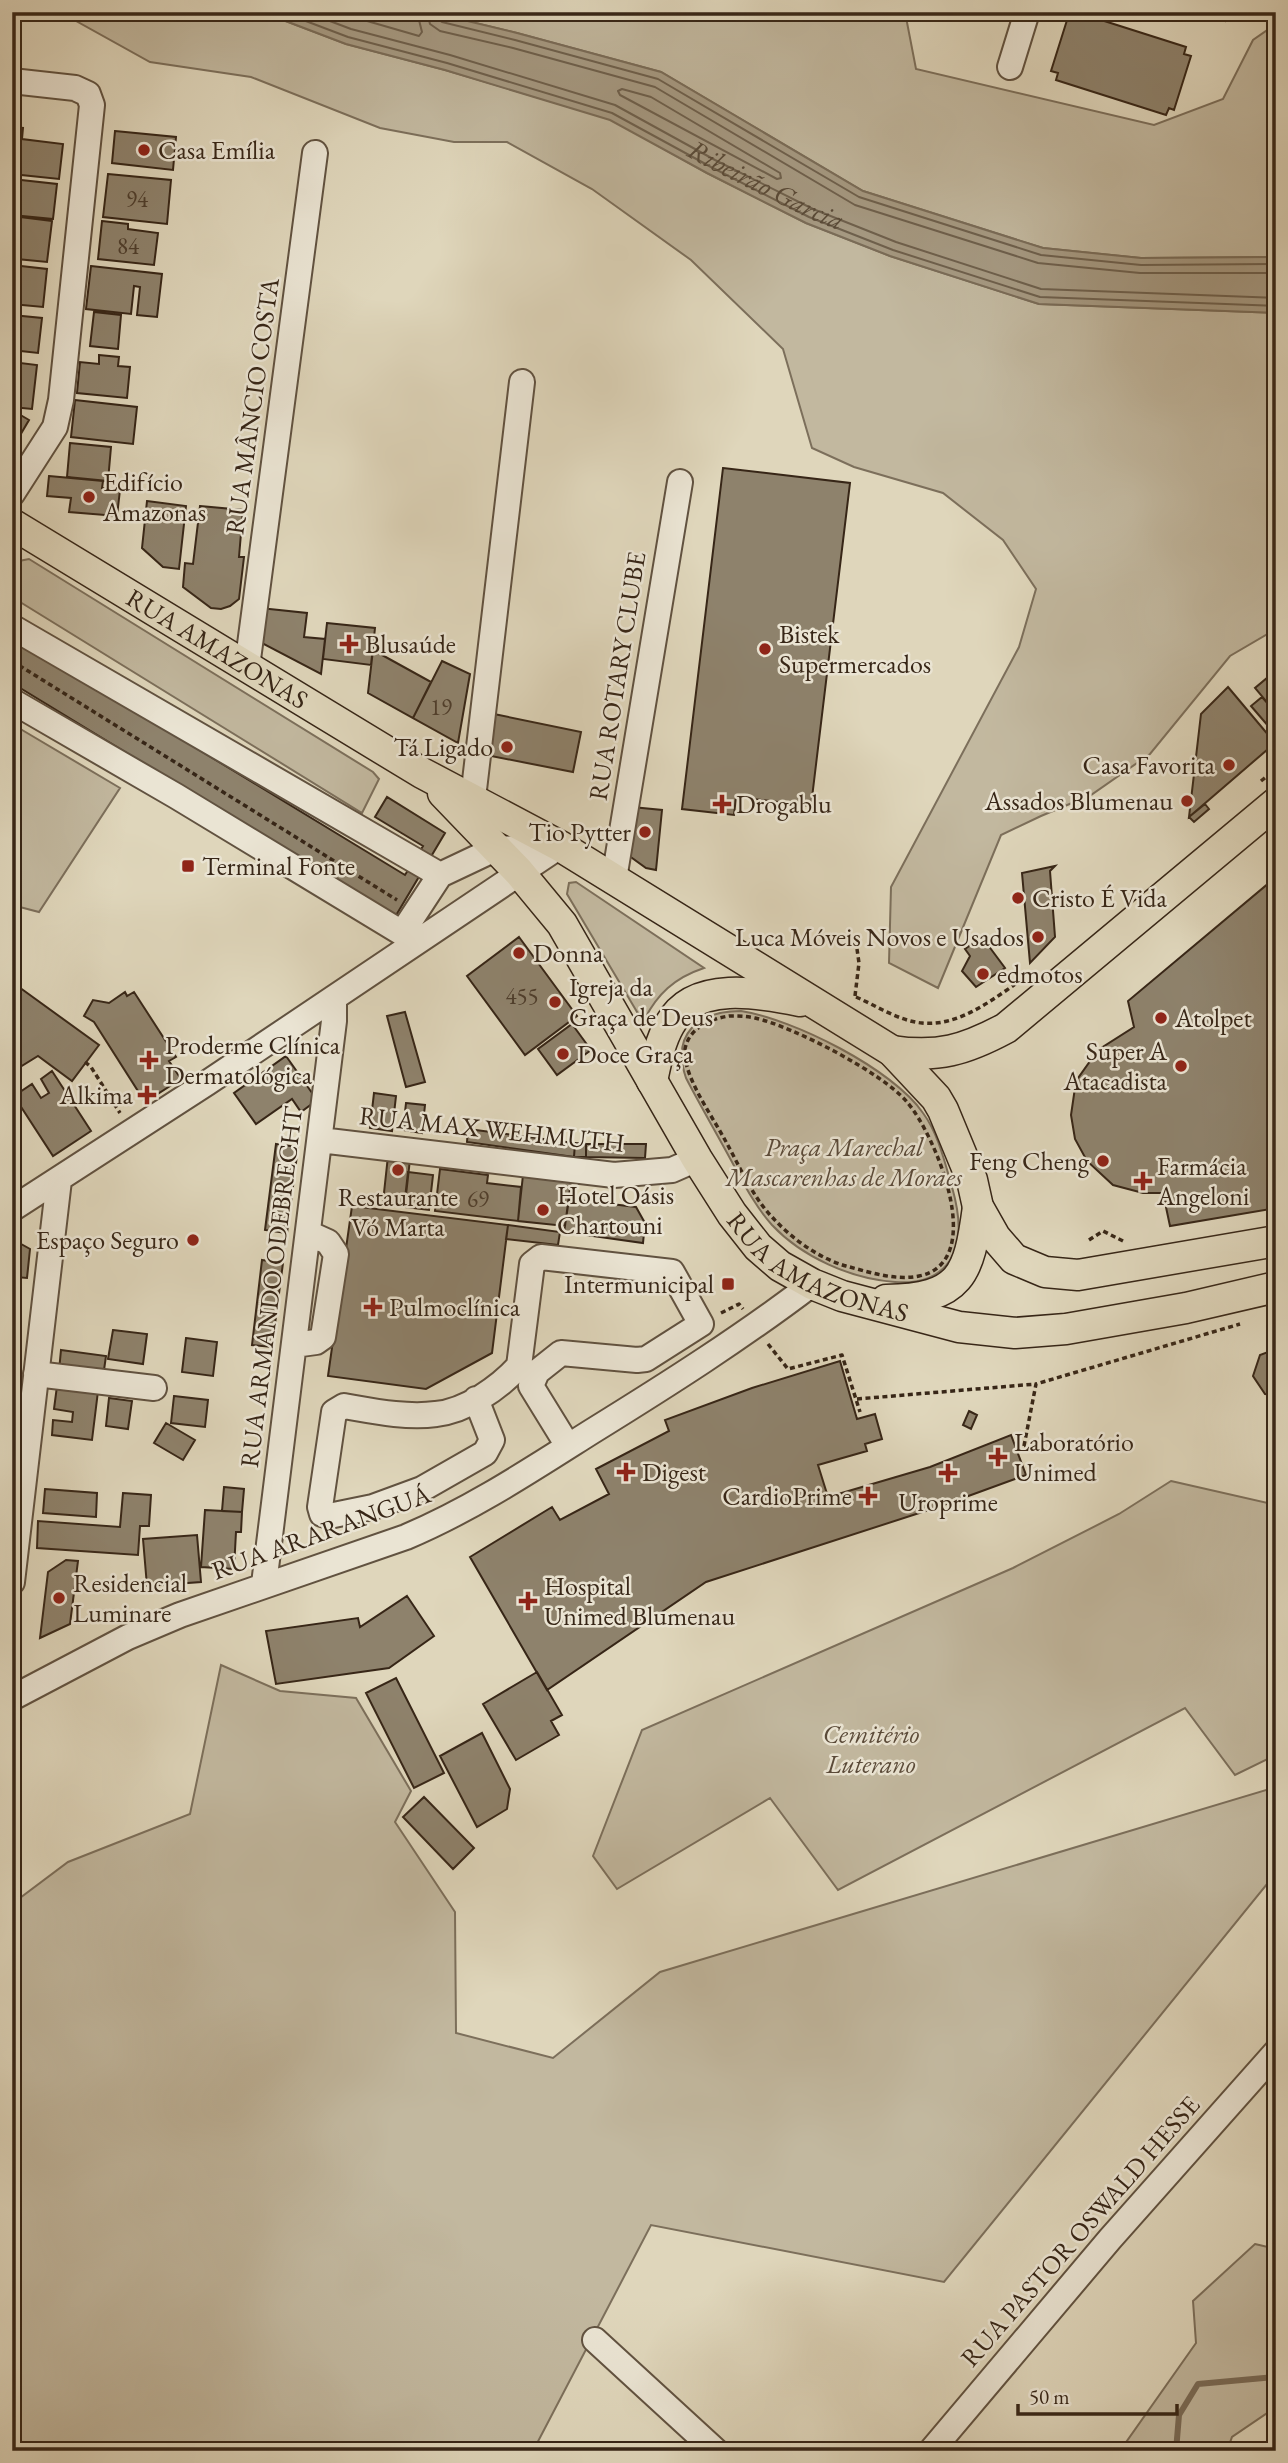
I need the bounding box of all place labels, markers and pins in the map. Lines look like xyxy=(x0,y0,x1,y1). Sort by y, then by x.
place label: Casa Emília xyxy=(158,133,276,167)
marker: Casa Emília xyxy=(136,142,152,158)
place label: Edifício Amazonas xyxy=(102,465,206,529)
marker: Edifício Amazonas xyxy=(81,489,97,505)
place label: Bistek Supermercados xyxy=(779,617,931,681)
place label: Blusaúde xyxy=(365,627,456,661)
marker: Blusaúde xyxy=(339,634,359,654)
marker: Bistek Supermercados xyxy=(757,641,773,657)
place label: Tá Ligado xyxy=(393,730,493,764)
marker: Tá Ligado xyxy=(499,739,515,755)
place label: Casa Favorita xyxy=(1083,748,1216,782)
marker: Casa Favorita xyxy=(1221,757,1237,773)
place label: Assados Blumenau xyxy=(984,784,1173,818)
place label: Drogablu xyxy=(736,787,832,821)
marker: Assados Blumenau xyxy=(1179,793,1195,809)
marker: Drogablu xyxy=(714,796,730,812)
place label: Tio Pytter xyxy=(528,815,631,849)
marker: Tio Pytter xyxy=(637,824,653,840)
place label: Terminal Fonte xyxy=(202,849,355,883)
marker: Terminal Fonte xyxy=(180,858,196,874)
place label: Cristo É Vida xyxy=(1032,881,1167,915)
marker: Cristo É Vida xyxy=(1010,890,1026,906)
place label: Luca Móveis Novos e Usados xyxy=(735,920,1024,954)
marker: Luca Móveis Novos e Usados xyxy=(1030,929,1046,945)
place label: Donna xyxy=(533,936,604,970)
marker: Donna xyxy=(511,945,527,961)
place label: edmotos xyxy=(997,957,1083,991)
marker: edmotos xyxy=(975,966,991,982)
place label: Igreja da Graça de Deus xyxy=(569,970,713,1034)
marker: Igreja da Graça de Deus xyxy=(547,994,563,1010)
place label: Atolpet xyxy=(1174,1001,1252,1035)
marker: Atolpet xyxy=(1153,1010,1169,1026)
place label: Proderme Clínica Dermatológica xyxy=(165,1028,341,1092)
place label: Super A Atacadista xyxy=(1062,1034,1168,1098)
place label: Doce Graça xyxy=(577,1037,694,1071)
marker: Doce Graça xyxy=(555,1046,571,1062)
marker: Proderme Clínica Dermatológica xyxy=(139,1050,159,1070)
marker: Super A Atacadista xyxy=(1173,1058,1189,1074)
place label: Alkima xyxy=(59,1078,134,1112)
marker: Alkima xyxy=(139,1087,155,1103)
place label: Feng Cheng xyxy=(969,1144,1090,1178)
place label: Farmácia Angeloni xyxy=(1156,1149,1249,1213)
marker: Feng Cheng xyxy=(1095,1153,1111,1169)
marker: Restaurante Vó Marta xyxy=(390,1162,406,1178)
marker: Farmácia Angeloni xyxy=(1135,1173,1151,1189)
place label: Hotel Oásis Chartouni xyxy=(557,1178,674,1242)
place label: Restaurante Vó Marta xyxy=(338,1180,458,1244)
marker: Hotel Oásis Chartouni xyxy=(535,1202,551,1218)
place label: Espaço Seguro xyxy=(36,1223,179,1257)
marker: Espaço Seguro xyxy=(185,1232,201,1248)
place label: Intermunicipal xyxy=(564,1267,714,1301)
marker: Intermunicipal xyxy=(720,1276,736,1292)
place label: Pulmoclínica xyxy=(389,1290,521,1324)
marker: Pulmoclínica xyxy=(363,1297,383,1317)
place label: Laboratório Unimed xyxy=(1014,1425,1134,1489)
marker: Laboratório Unimed xyxy=(988,1447,1008,1467)
place label: Digest xyxy=(642,1455,706,1489)
marker: Digest xyxy=(616,1462,636,1482)
marker: Uroprime xyxy=(938,1463,958,1483)
place label: CardioPrime xyxy=(722,1479,852,1513)
place label: Uroprime xyxy=(898,1485,998,1519)
marker: CardioPrime xyxy=(858,1486,878,1506)
place label: Residencial Luminare xyxy=(73,1566,187,1630)
place label: Hospital Unimed Blumenau xyxy=(544,1569,735,1633)
marker: Residencial Luminare xyxy=(51,1590,67,1606)
marker: Hospital Unimed Blumenau xyxy=(518,1591,538,1611)

